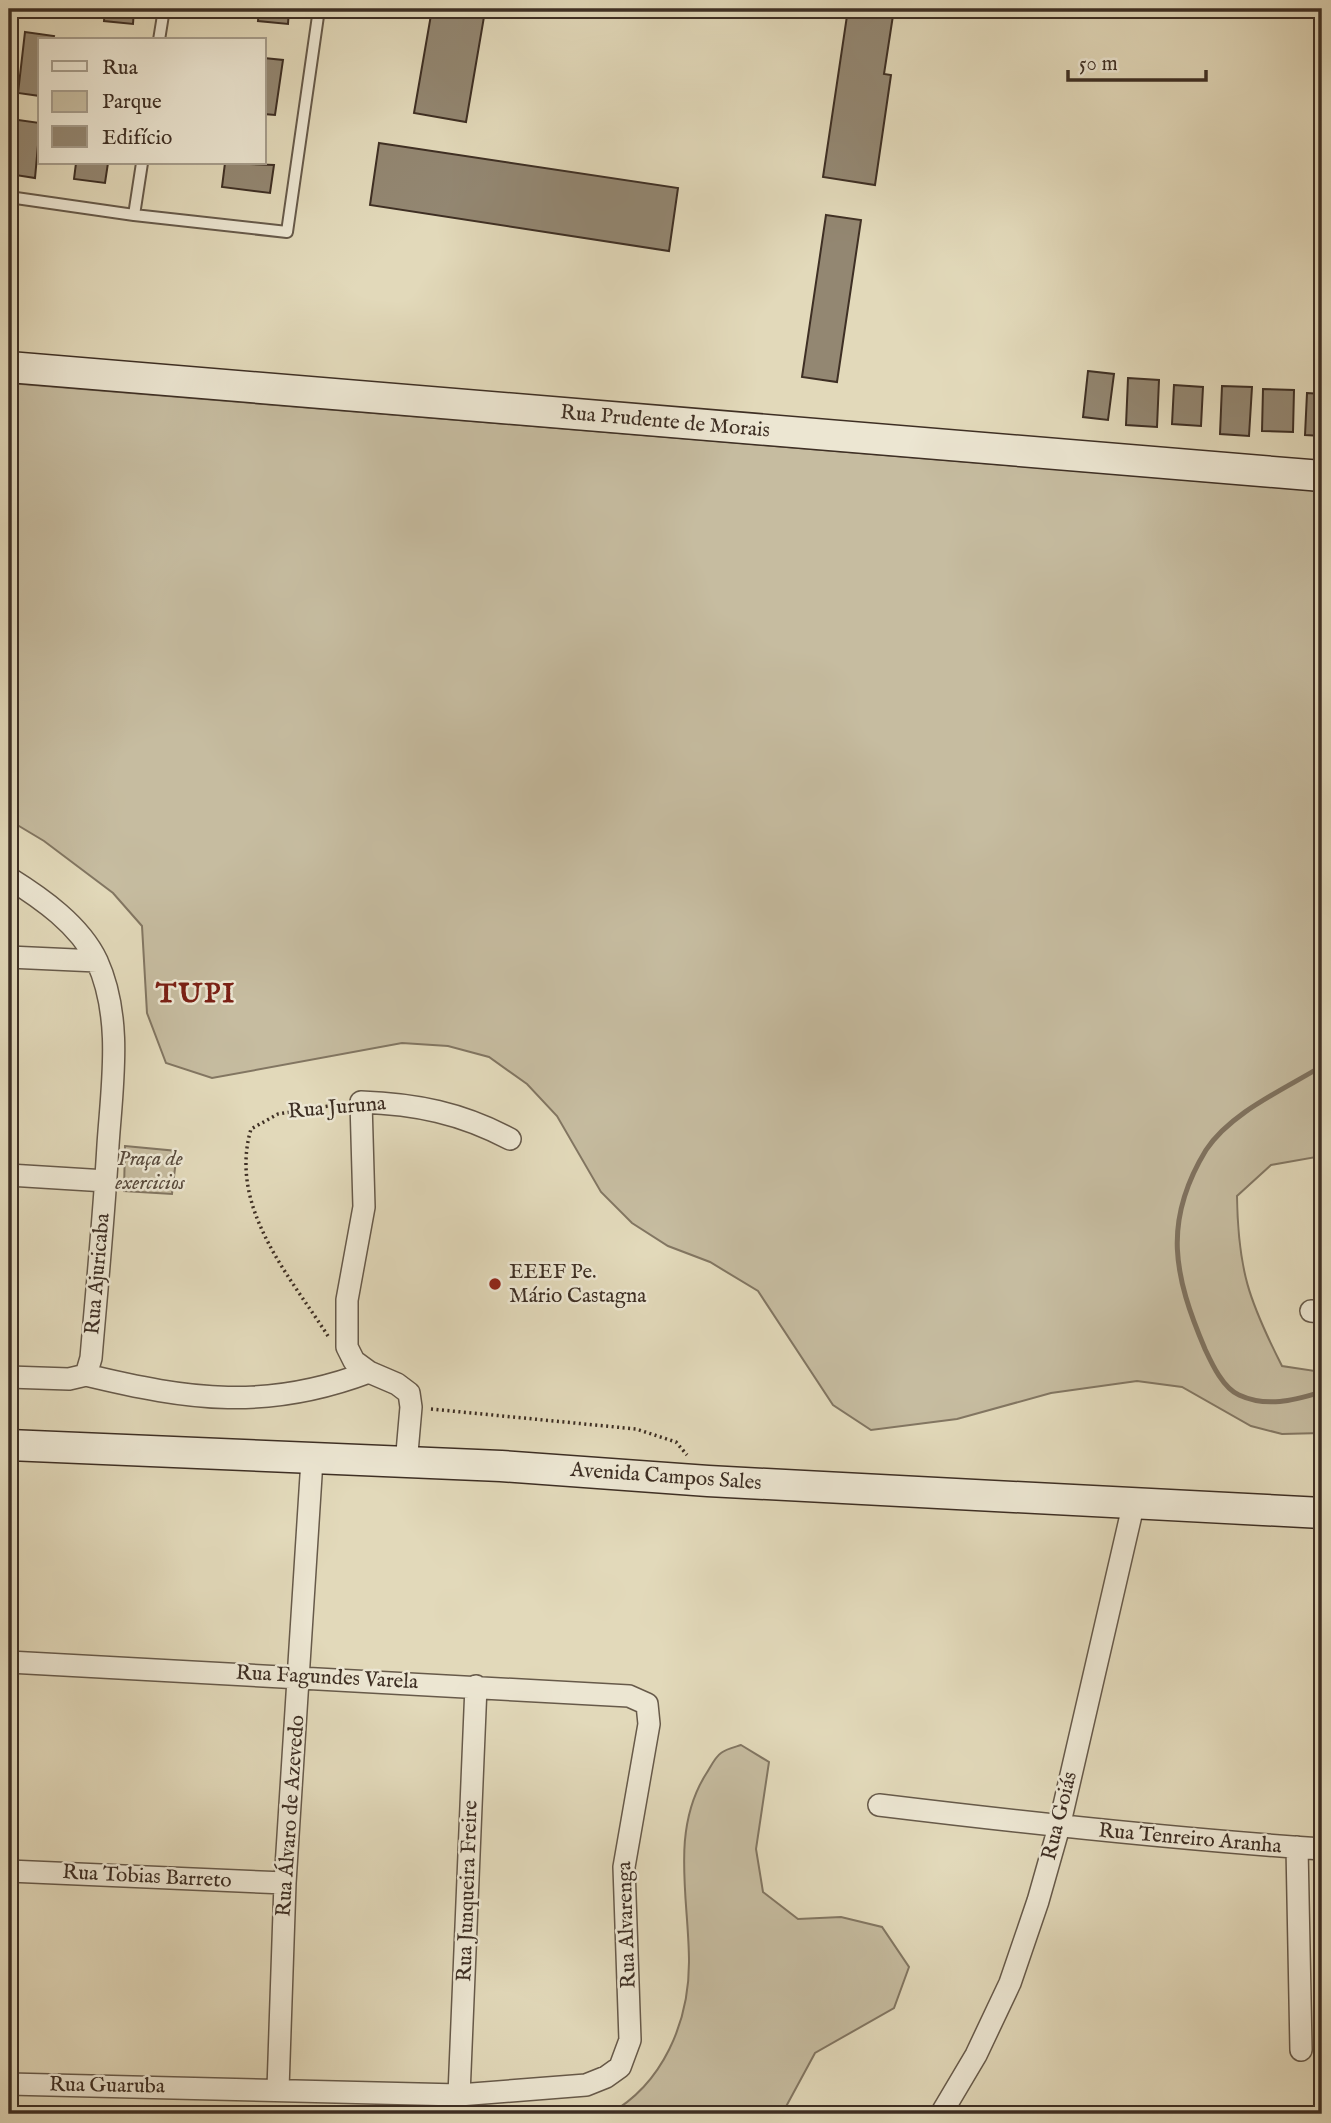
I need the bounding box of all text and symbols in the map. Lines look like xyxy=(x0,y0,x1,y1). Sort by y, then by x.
legend xyxy=(38,38,266,164)
scale bar xyxy=(1068,38,1207,82)
text: 50 m xyxy=(1079,51,1118,78)
text: Rua xyxy=(102,55,139,82)
text: Parque xyxy=(102,89,162,116)
text: Edifício xyxy=(102,125,172,152)
street label: Rua Prudente de Morais xyxy=(559,399,771,445)
district label: TUPI xyxy=(155,977,236,1012)
street label: Rua Juruna xyxy=(287,1090,388,1126)
park label: Praça de exercicios xyxy=(114,1146,186,1197)
street label: Rua Ajuricaba xyxy=(79,1211,117,1336)
place label: EEEF Pe. Mário Castagna xyxy=(509,1259,647,1310)
marker: EEEF Pe. Mário Castagna xyxy=(487,1276,503,1292)
street label: Avenida Campos Sales xyxy=(568,1457,763,1497)
street label: Rua Fagundes Varela xyxy=(235,1660,420,1696)
street label: Rua Álvaro de Azevedo xyxy=(269,1714,312,1918)
street label: Rua Goiás xyxy=(1036,1769,1084,1863)
street label: Rua Junqueira Freire xyxy=(451,1799,485,1982)
street label: Rua Tenreiro Aranha xyxy=(1097,1818,1284,1861)
street label: Rua Tobias Barreto xyxy=(62,1859,232,1895)
street label: Rua Alvarenga xyxy=(611,1860,643,1989)
street label: Rua Guaruba xyxy=(49,2071,166,2101)

